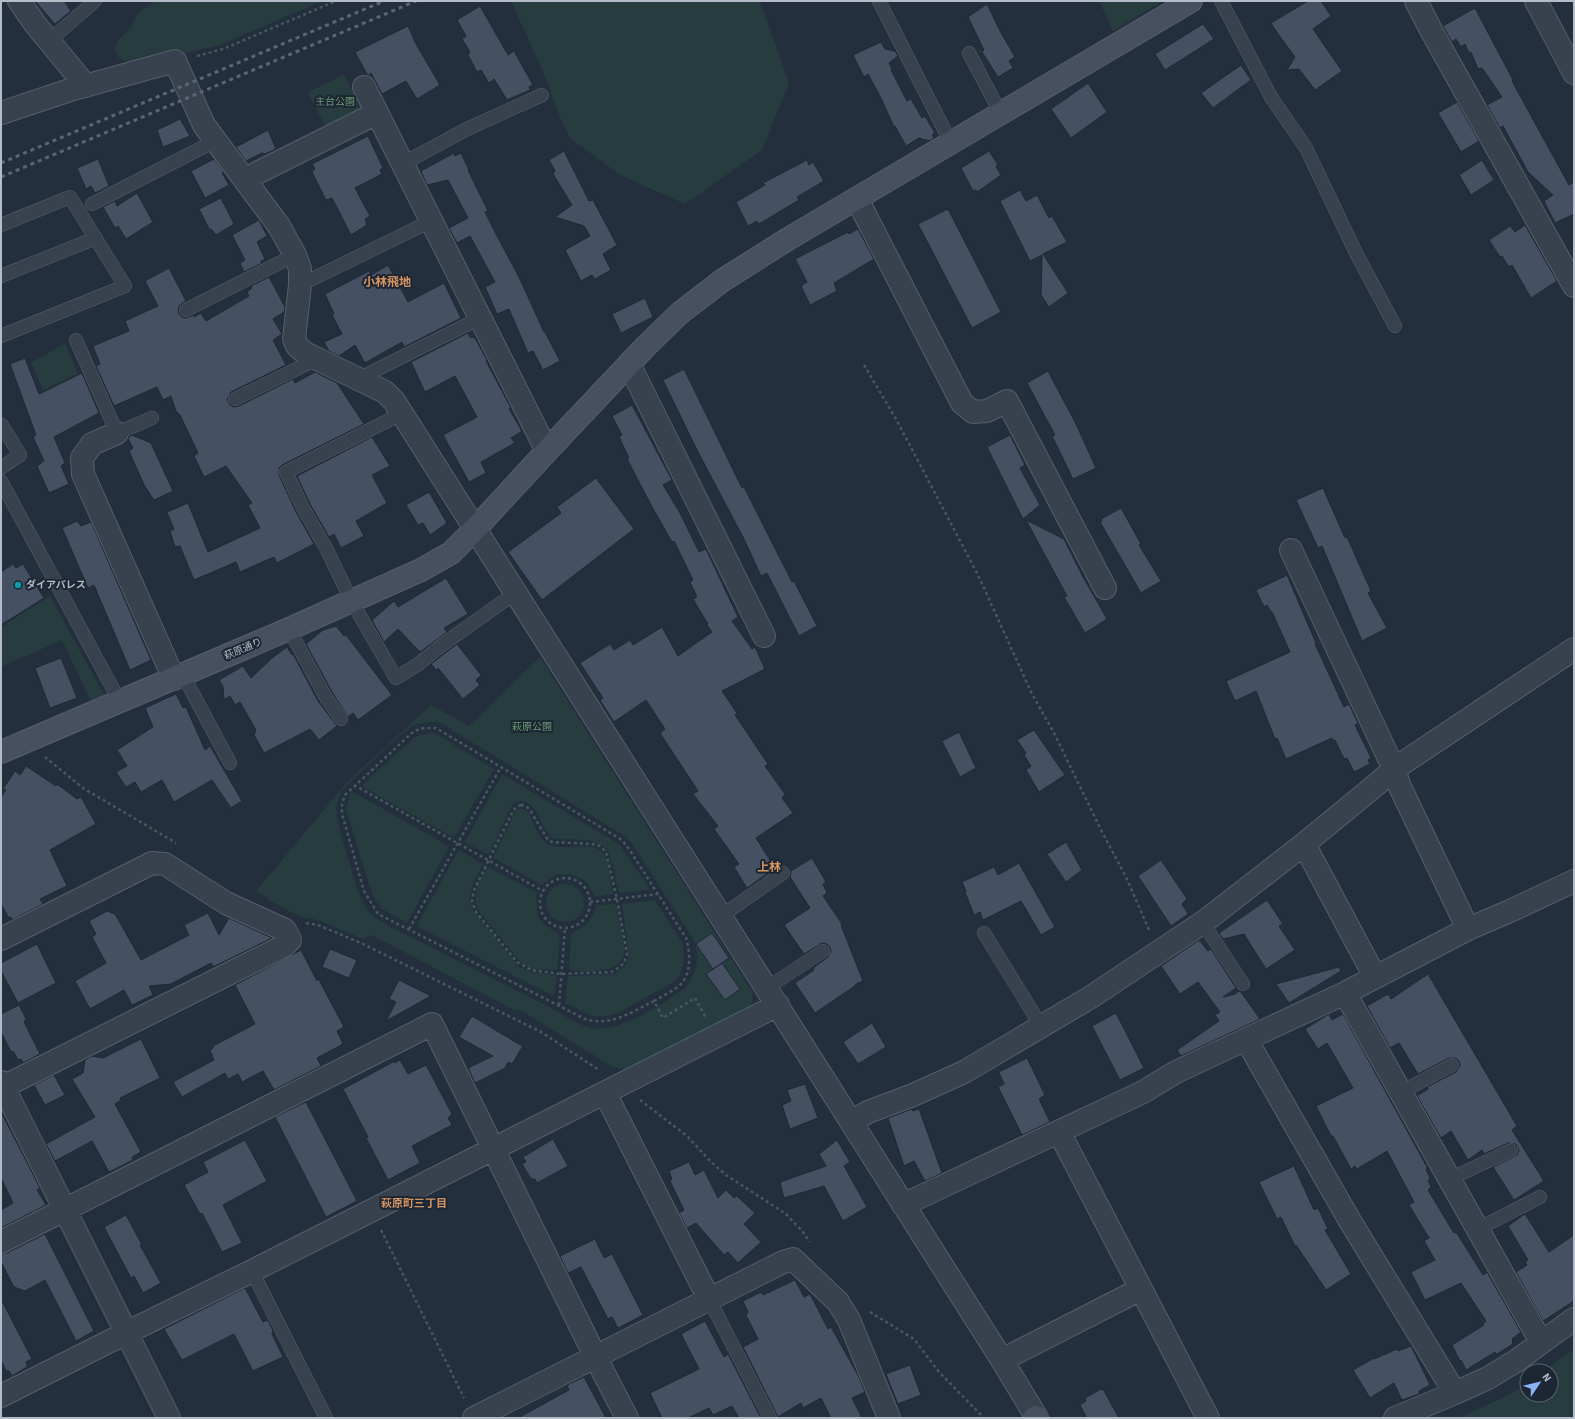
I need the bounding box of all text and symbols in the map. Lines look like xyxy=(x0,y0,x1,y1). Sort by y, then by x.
park label: 主台公園 xyxy=(315,95,355,109)
district label: 小林飛地 xyxy=(363,274,411,291)
place label: ダイアパレス xyxy=(26,578,86,592)
marker: ダイアパレス xyxy=(13,580,23,590)
street label: 萩原通り xyxy=(222,635,264,663)
park label: 萩原公園 xyxy=(512,720,552,734)
district label: 上林 xyxy=(757,859,781,876)
district label: 萩原町三丁目 xyxy=(381,1196,447,1211)
north arrow xyxy=(1519,1363,1559,1403)
text: N xyxy=(1539,1370,1555,1385)

